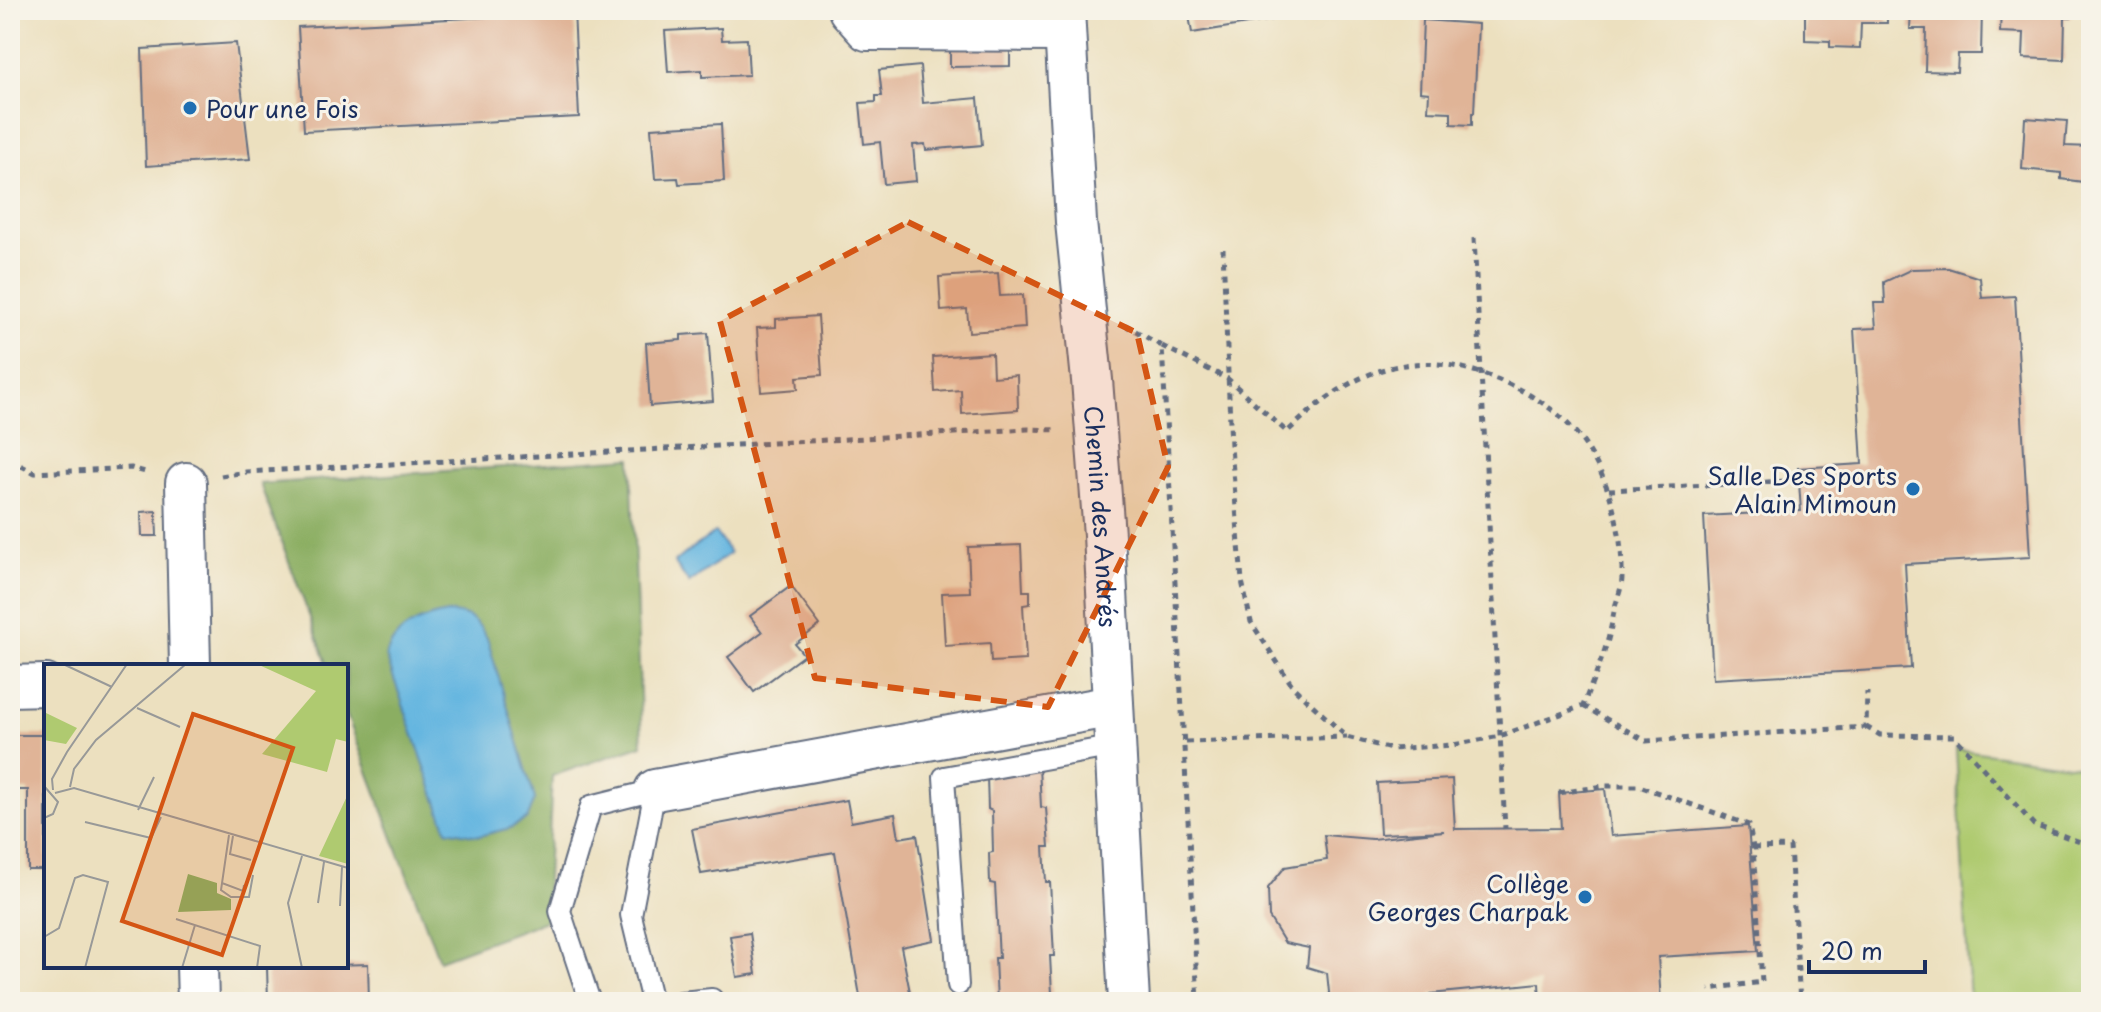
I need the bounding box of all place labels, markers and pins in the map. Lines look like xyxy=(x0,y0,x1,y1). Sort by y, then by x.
place label: Pour une Fois xyxy=(206,90,358,126)
marker: Pour une Fois xyxy=(181,99,199,117)
place label: Salle Des Sports Alain Mimoun xyxy=(1708,457,1897,521)
marker: Salle Des Sports Alain Mimoun xyxy=(1904,480,1922,498)
place label: Collège Georges Charpak xyxy=(1367,865,1569,929)
marker: Collège Georges Charpak xyxy=(1576,888,1594,906)

